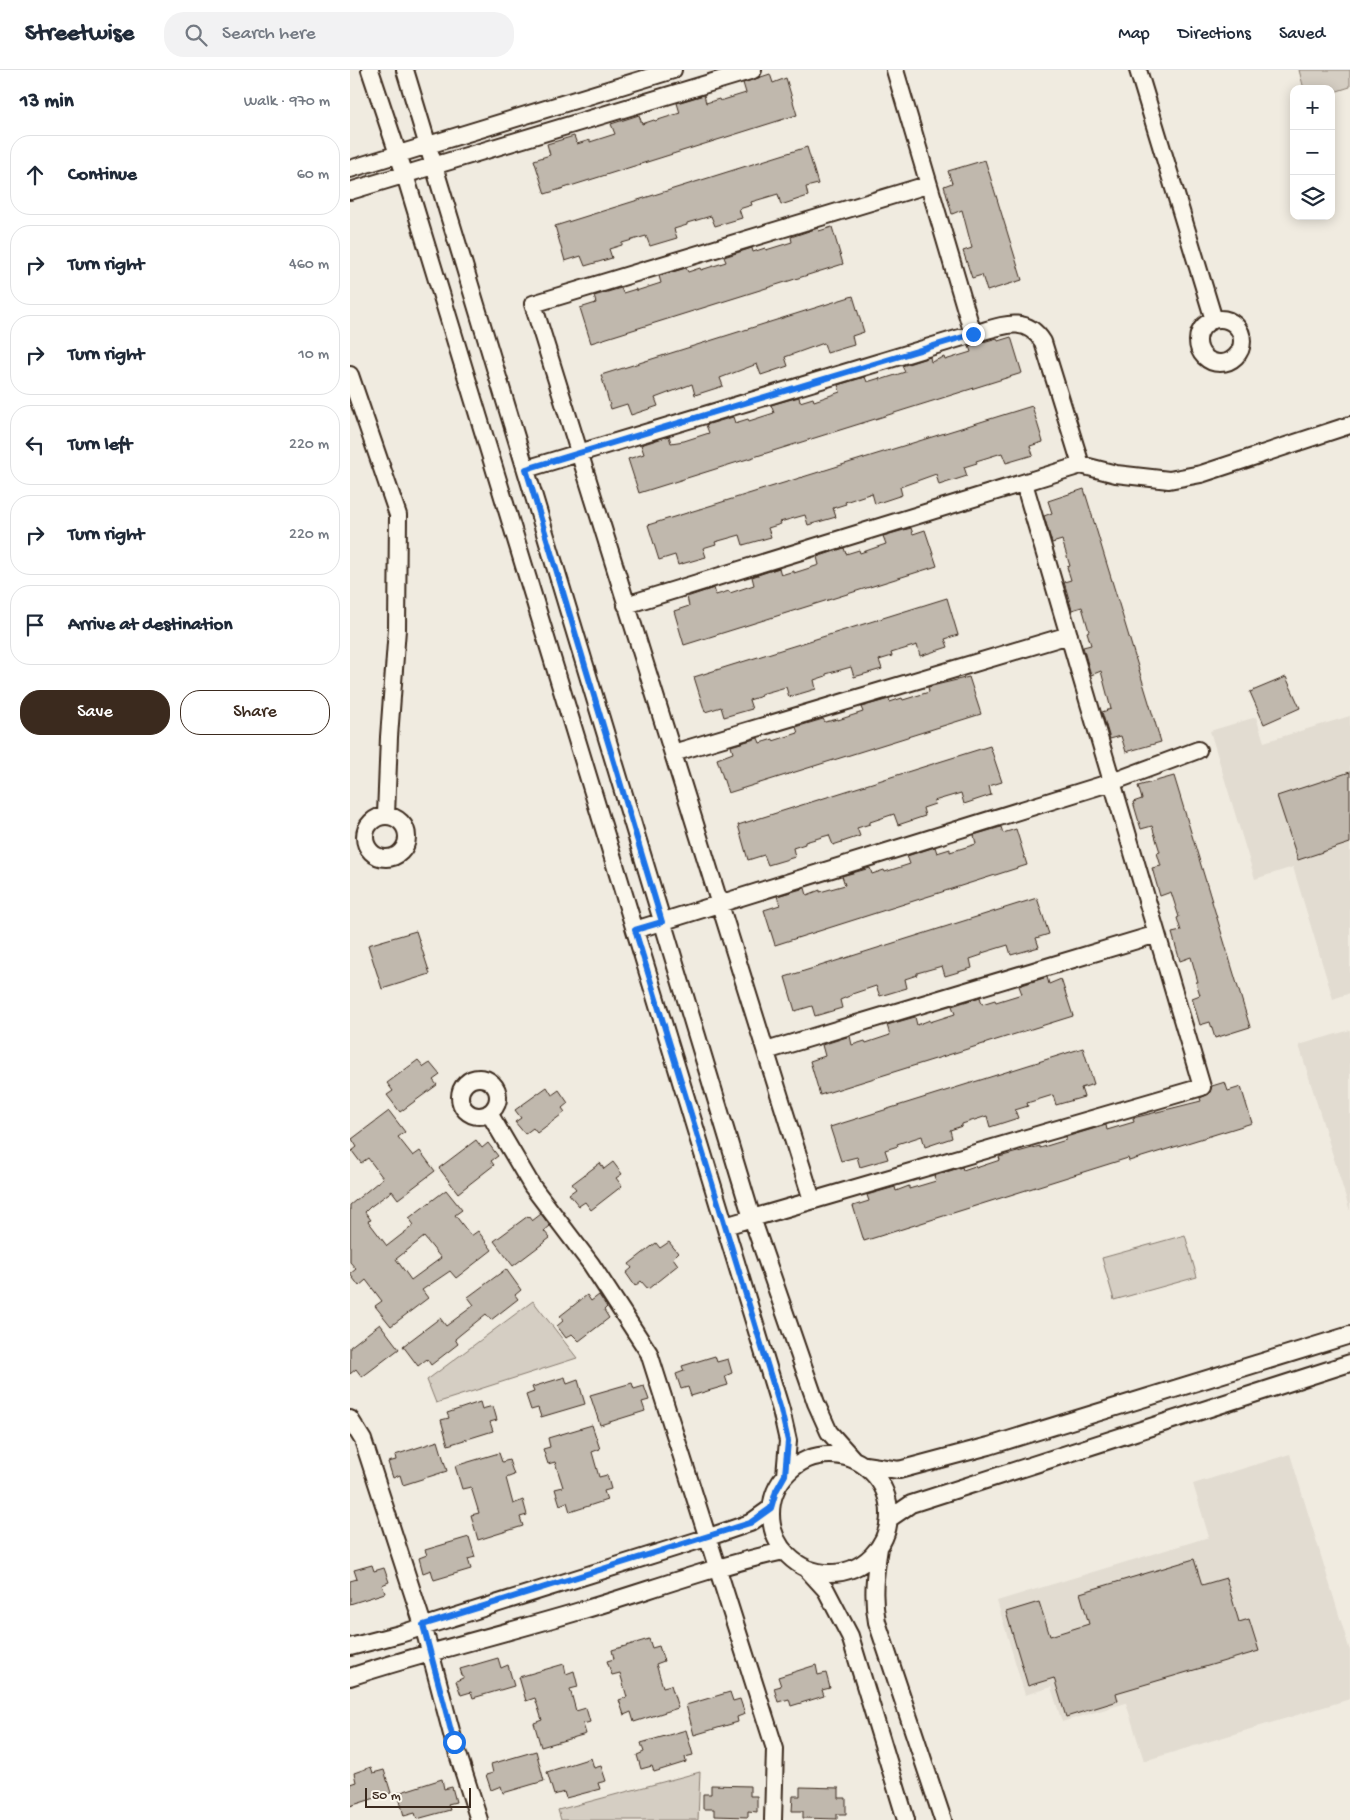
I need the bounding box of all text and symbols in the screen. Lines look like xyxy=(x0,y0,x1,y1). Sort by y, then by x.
search box xyxy=(164,12,514,57)
text: Streetwise xyxy=(25,20,134,49)
icon: search xyxy=(182,21,210,49)
text: Search here xyxy=(222,23,316,46)
text: Map xyxy=(1118,24,1150,45)
text: Directions xyxy=(1178,24,1251,45)
text: Saved xyxy=(1279,24,1325,45)
map controls xyxy=(1290,85,1335,220)
button: + xyxy=(1290,85,1335,130)
text: 13 min xyxy=(20,90,74,115)
text: Walk · 970 m xyxy=(244,93,330,112)
button: − xyxy=(1290,130,1335,175)
icon: ahead xyxy=(21,161,49,189)
text: Continue xyxy=(68,164,137,187)
text: 60 m xyxy=(297,166,329,185)
button: layers xyxy=(1290,175,1335,220)
icon: right xyxy=(21,251,49,279)
text: Turn right xyxy=(68,254,144,277)
text: 460 m xyxy=(289,256,329,275)
route end xyxy=(962,323,985,346)
icon: right xyxy=(21,341,49,369)
text: Turn right xyxy=(68,344,144,367)
text: 10 m xyxy=(298,346,329,365)
icon: left xyxy=(21,431,49,459)
text: Turn left xyxy=(68,434,132,457)
text: 220 m xyxy=(289,436,329,455)
icon: right xyxy=(21,521,49,549)
text: Turn right xyxy=(68,524,144,547)
text: 220 m xyxy=(289,526,329,545)
icon: arrive xyxy=(21,611,49,639)
text: Arrive at destination xyxy=(68,614,232,637)
button: Save xyxy=(20,690,170,735)
button: Share xyxy=(180,690,330,735)
route start xyxy=(443,1731,466,1754)
scale bar xyxy=(365,1785,471,1808)
text: 50 m xyxy=(372,1788,401,1805)

